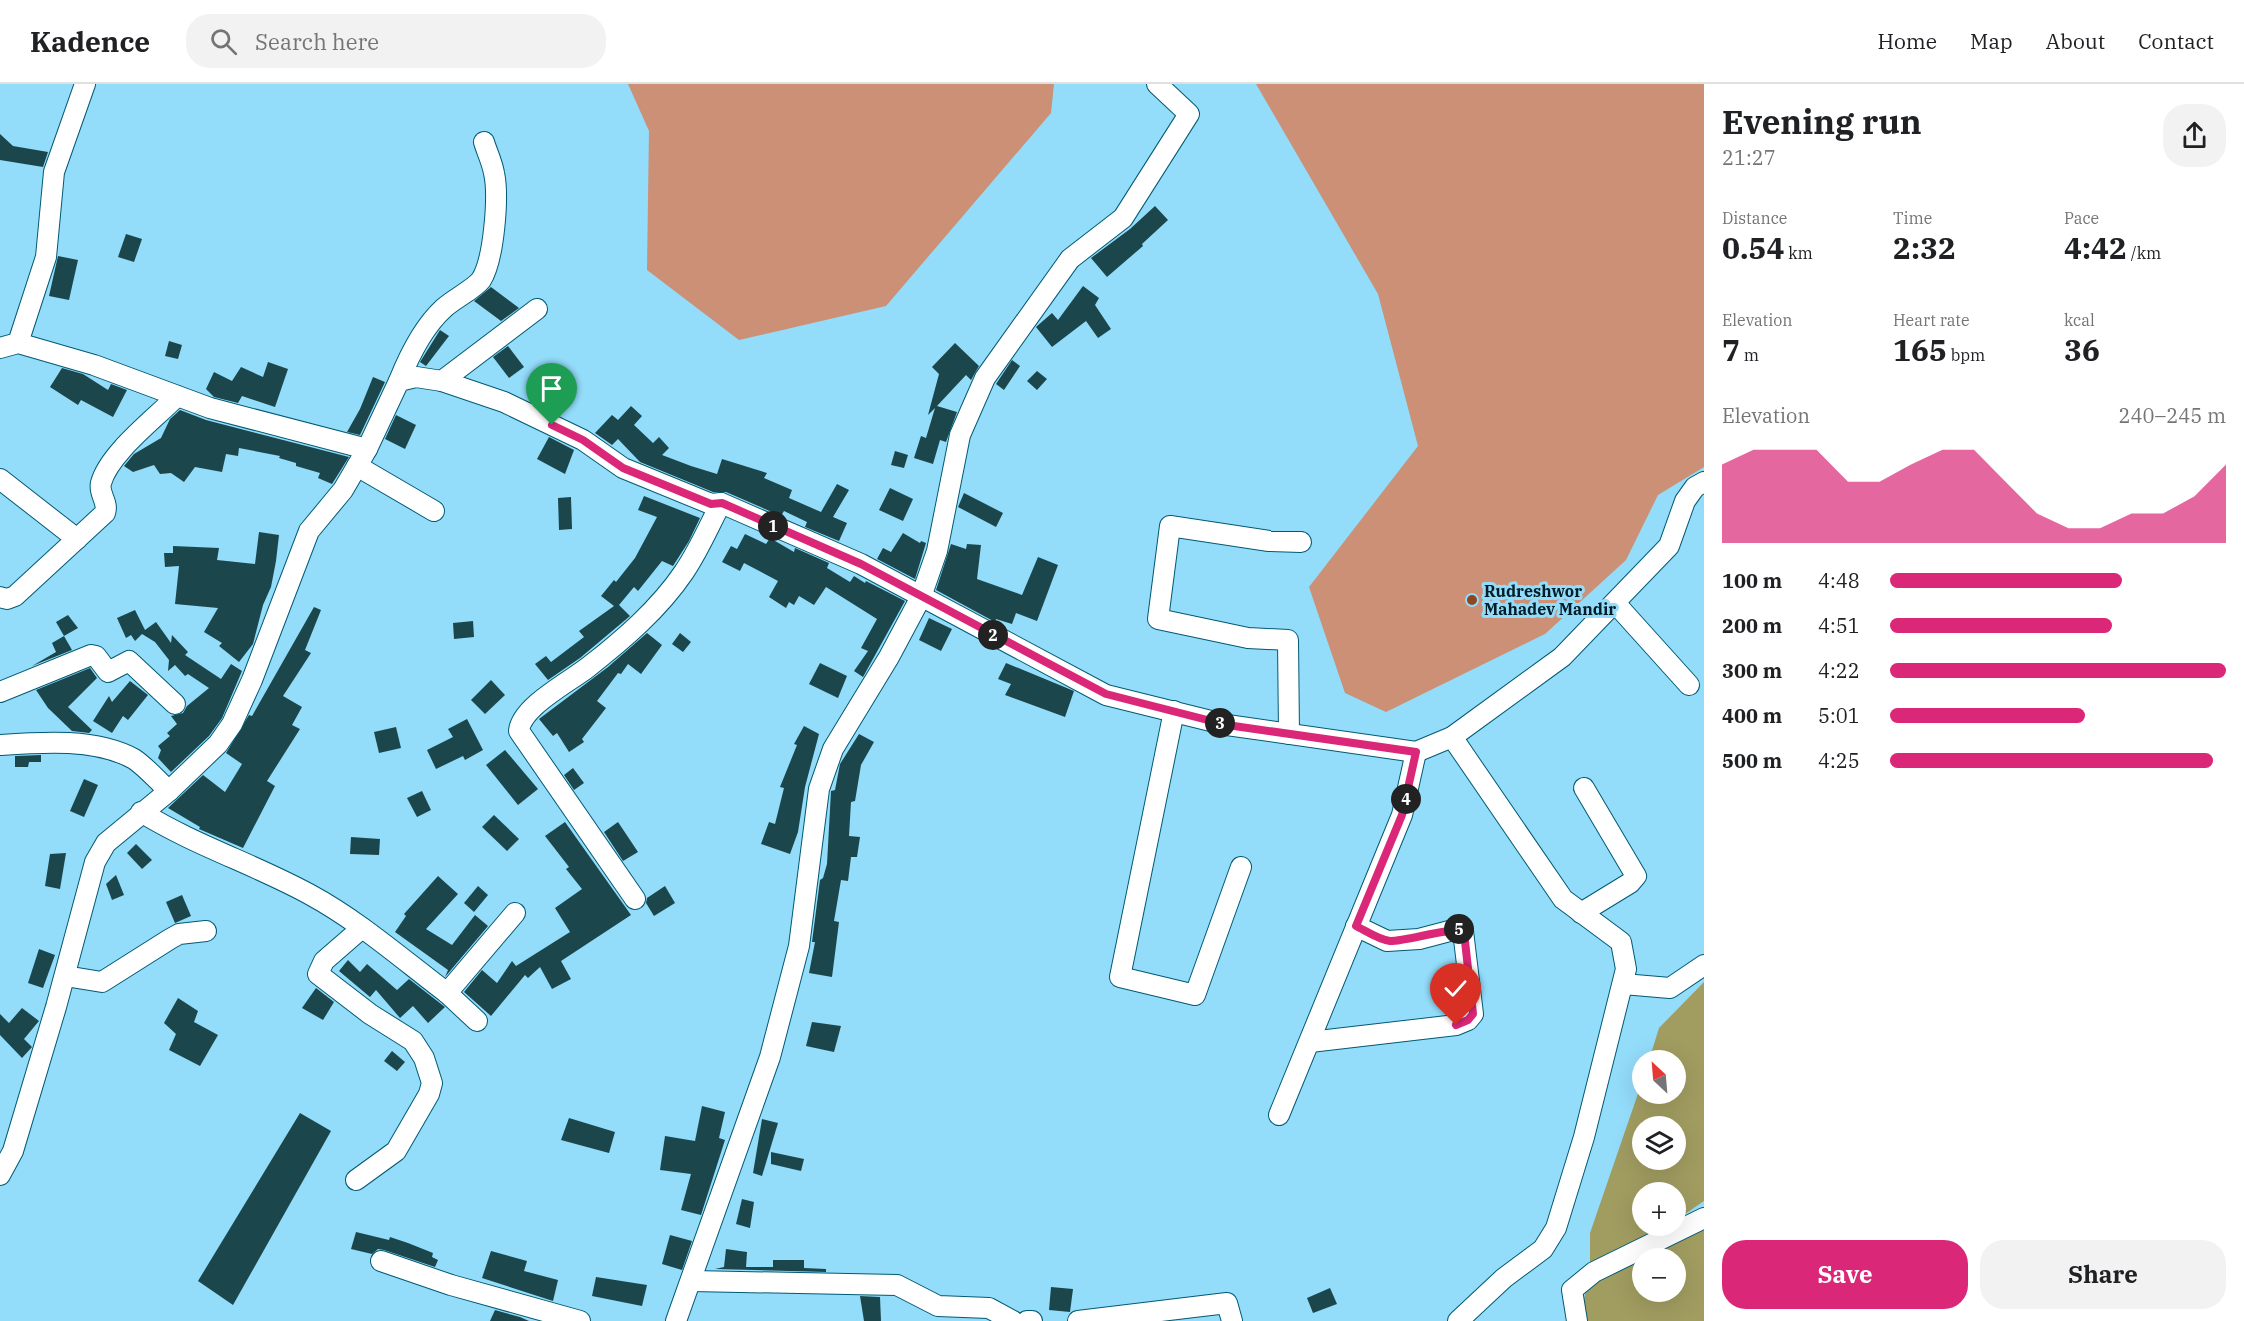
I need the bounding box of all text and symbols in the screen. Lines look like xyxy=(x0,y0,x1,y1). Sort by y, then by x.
search box xyxy=(186,14,606,68)
text: Kadence xyxy=(30,23,150,60)
icon: search xyxy=(207,25,240,58)
text: Search here xyxy=(255,27,379,56)
text: Home xyxy=(1877,27,1937,55)
text: Map xyxy=(1970,27,2013,55)
text: About xyxy=(2046,27,2105,55)
text: Contact xyxy=(2138,27,2214,55)
text: Evening run xyxy=(1722,100,1922,143)
button: share xyxy=(2163,104,2226,167)
text: 21:27 xyxy=(1722,144,1776,171)
text: Distance xyxy=(1722,208,1787,228)
text: Time xyxy=(1893,208,1932,228)
text: Pace xyxy=(2064,208,2099,228)
text: 0.54 xyxy=(1722,228,1784,267)
text: 2:32 xyxy=(1893,228,1956,267)
text: 4:42 xyxy=(2064,228,2127,267)
text: km xyxy=(1784,243,1813,263)
text: /km xyxy=(2127,243,2161,263)
text: Elevation xyxy=(1722,310,1792,330)
text: Heart rate xyxy=(1893,310,1970,330)
text: kcal xyxy=(2064,310,2095,330)
text: 7 xyxy=(1722,330,1740,369)
text: 165 xyxy=(1893,330,1947,369)
text: 36 xyxy=(2064,330,2100,369)
text: m xyxy=(1740,345,1759,365)
text: bpm xyxy=(1947,345,1985,365)
pin xyxy=(526,363,577,425)
icon: arrive xyxy=(535,372,568,405)
text: Elevation xyxy=(1722,402,1810,429)
text: 240–245 m xyxy=(2119,402,2226,429)
pin: 1 xyxy=(758,511,788,541)
text: 1 xyxy=(768,516,778,536)
text: 100 m xyxy=(1722,567,1782,594)
text: 4:48 xyxy=(1818,567,1860,594)
place label: Rudreshwor Mahadev Mandir xyxy=(1484,581,1616,619)
marker: Rudreshwor Mahadev Mandir xyxy=(1465,593,1479,607)
text: 200 m xyxy=(1722,612,1782,639)
text: 4:51 xyxy=(1818,612,1860,639)
pin: 2 xyxy=(978,620,1008,650)
text: 2 xyxy=(988,625,998,645)
text: 300 m xyxy=(1722,657,1782,684)
text: 4:22 xyxy=(1818,657,1860,684)
text: 400 m xyxy=(1722,702,1782,729)
text: 5:01 xyxy=(1818,702,1860,729)
pin: 3 xyxy=(1205,708,1235,738)
text: 3 xyxy=(1215,713,1225,733)
text: 500 m xyxy=(1722,747,1782,774)
text: 4:25 xyxy=(1818,747,1860,774)
pin: 4 xyxy=(1391,784,1421,814)
text: 4 xyxy=(1401,789,1411,809)
pin: 5 xyxy=(1444,914,1474,944)
text: 5 xyxy=(1454,919,1464,939)
pin xyxy=(1430,963,1481,1025)
icon: check xyxy=(1439,972,1472,1005)
north arrow xyxy=(1632,1050,1686,1104)
map controls xyxy=(1632,1050,1686,1302)
button: layers xyxy=(1632,1116,1686,1170)
button: + xyxy=(1632,1182,1686,1236)
button: Save xyxy=(1722,1240,1968,1309)
button: Share xyxy=(1980,1240,2226,1309)
button: − xyxy=(1632,1248,1686,1302)

